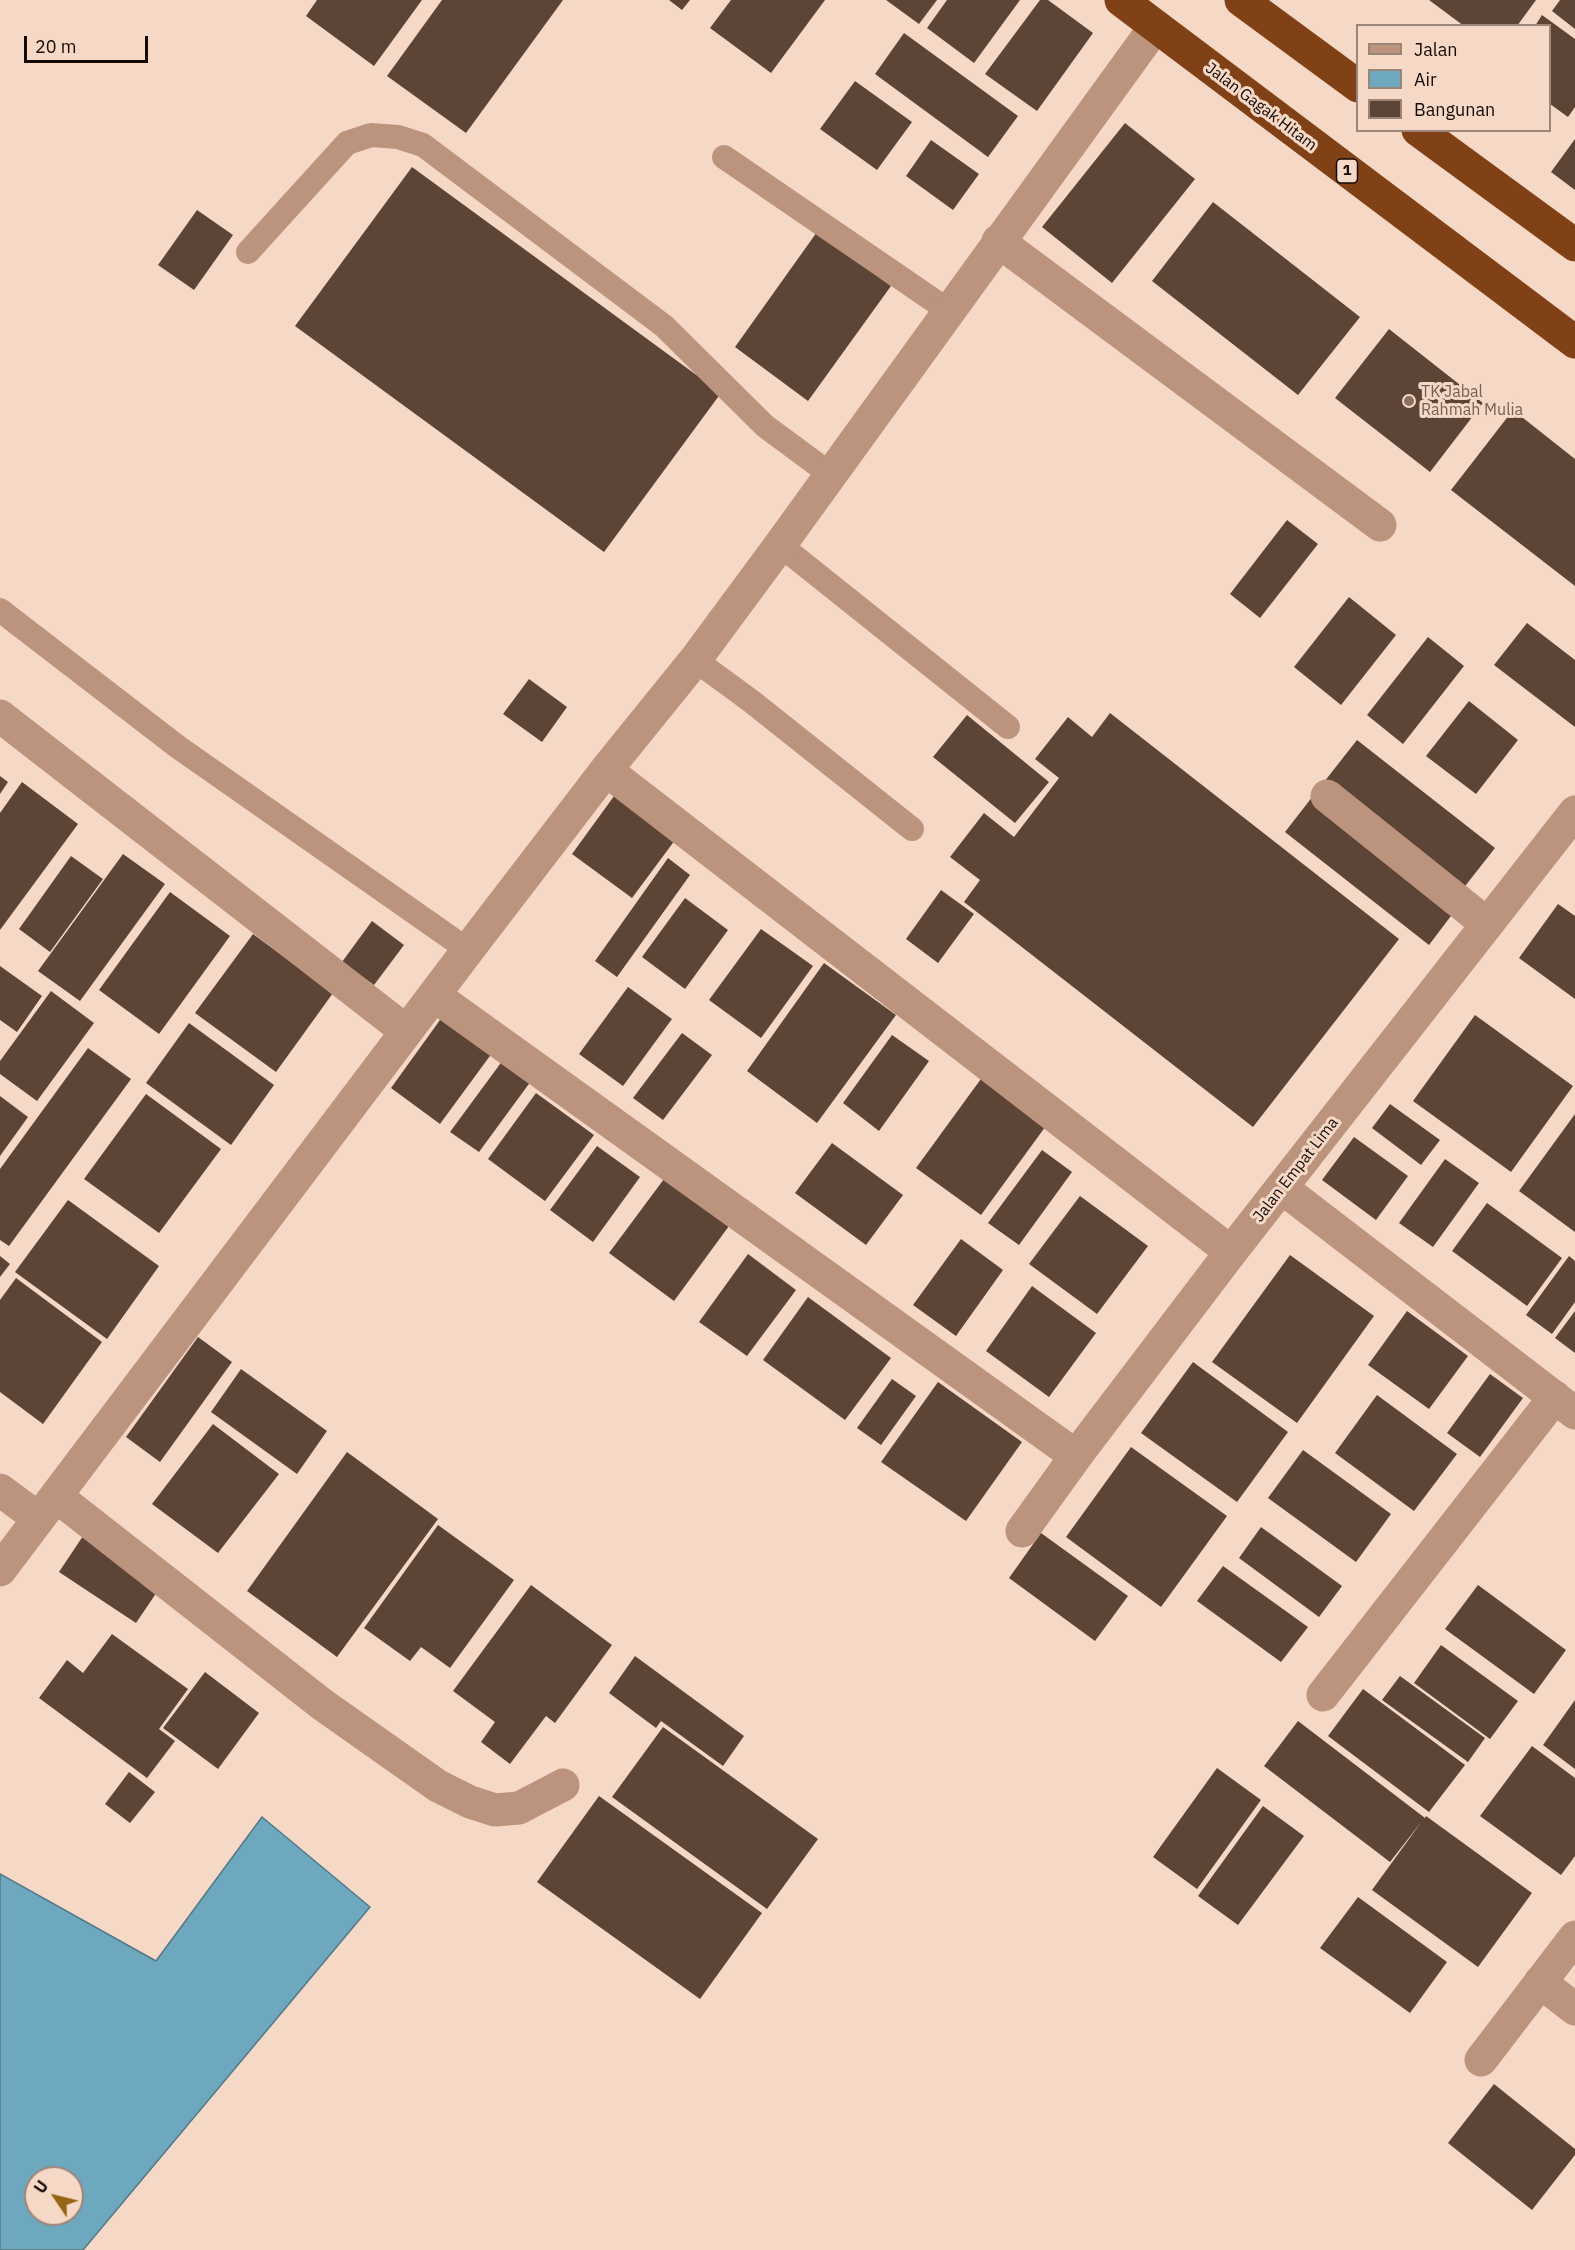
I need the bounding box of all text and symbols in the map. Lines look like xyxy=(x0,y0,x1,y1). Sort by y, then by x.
scale bar xyxy=(27,24,152,62)
legend xyxy=(1356,24,1551,132)
text: 20 m xyxy=(35,35,77,58)
text: Jalan xyxy=(1414,38,1458,61)
street label: Jalan Gagak Hitam xyxy=(1201,59,1321,155)
text: Air xyxy=(1414,68,1437,91)
text: Bangunan xyxy=(1414,98,1495,121)
road number: 1 xyxy=(1336,159,1358,183)
place label: TK Jabal Rahmah Mulia xyxy=(1421,382,1523,420)
marker: TK Jabal Rahmah Mulia xyxy=(1402,394,1416,408)
street label: Jalan Empat Lima xyxy=(1249,1114,1343,1226)
north arrow xyxy=(24,2166,84,2226)
text: U xyxy=(30,2177,52,2197)

